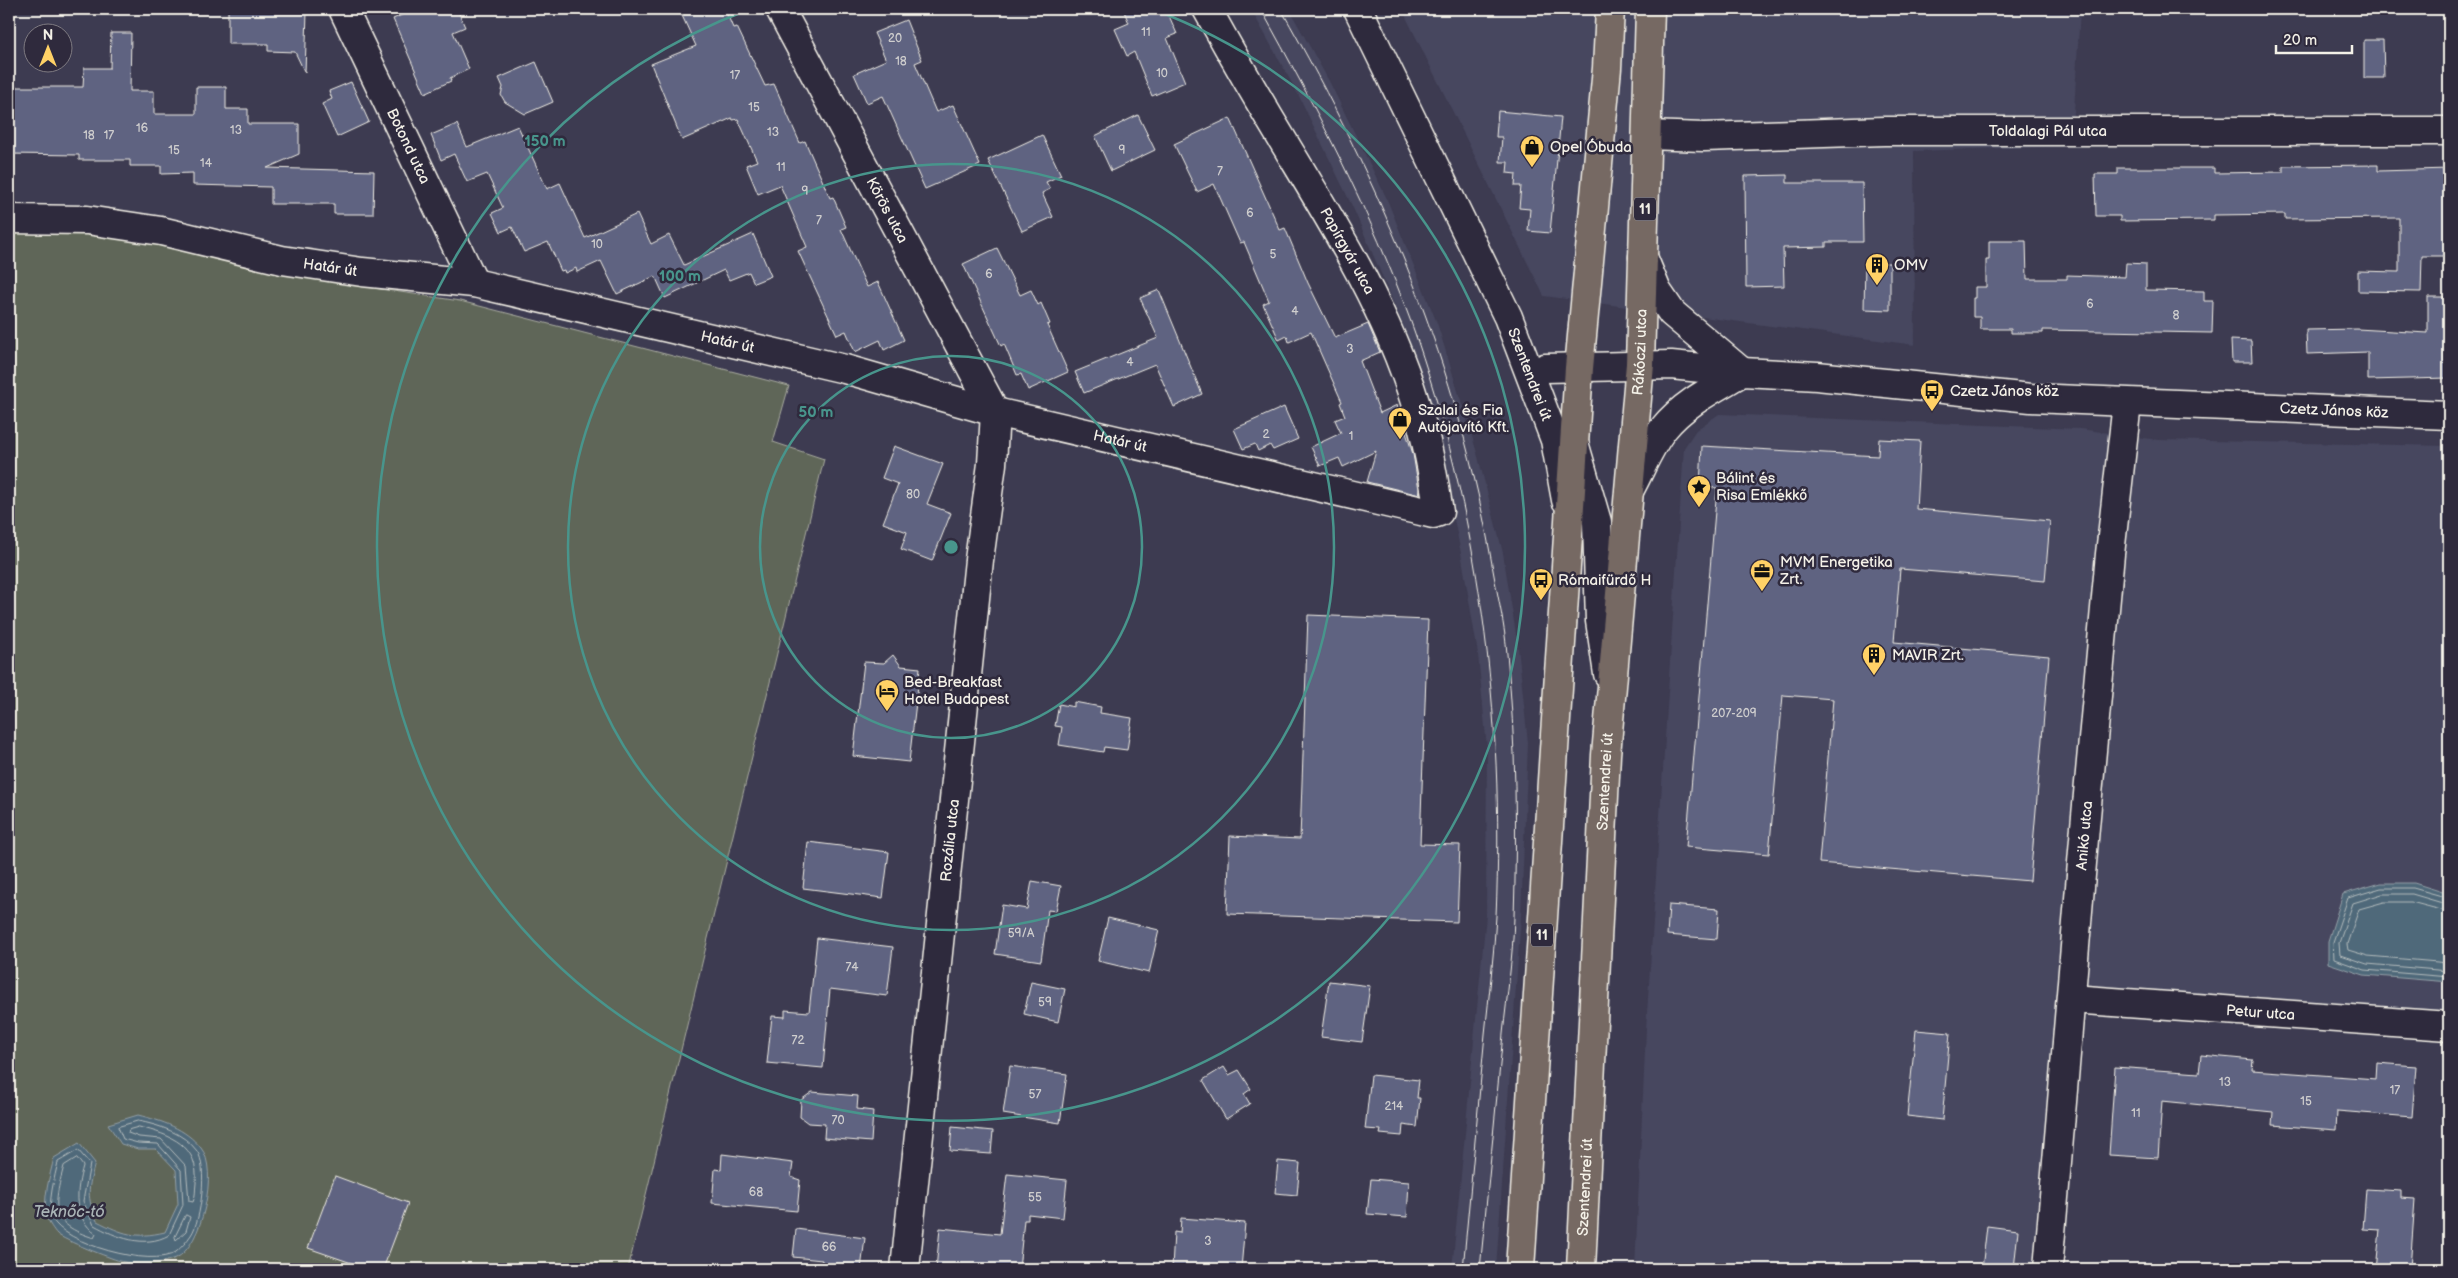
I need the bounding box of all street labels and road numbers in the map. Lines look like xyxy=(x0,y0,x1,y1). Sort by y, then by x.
street label: Botond utca xyxy=(382,105,435,187)
street label: Toldalagi Pál utca xyxy=(1989,122,2107,141)
street label: Körös utca xyxy=(862,174,913,246)
road number: 11 xyxy=(1634,198,1656,220)
street label: Papírgyár utca xyxy=(1315,204,1379,298)
street label: Határ út xyxy=(302,254,359,281)
street label: Rákóczi utca xyxy=(1628,309,1651,396)
street label: Szentendrei út xyxy=(1504,325,1556,424)
street label: Határ út xyxy=(699,326,757,357)
street label: Czetz János köz xyxy=(2279,399,2390,422)
street label: Határ út xyxy=(1091,426,1149,457)
street label: Szentendrei út xyxy=(1593,731,1617,831)
street label: Rozália utca xyxy=(936,798,963,883)
street label: Anikó utca xyxy=(2072,800,2097,871)
road number: 11 xyxy=(1531,924,1553,946)
street label: Petur utca xyxy=(2225,1001,2296,1024)
street label: Szentendrei út xyxy=(1573,1137,1597,1237)

